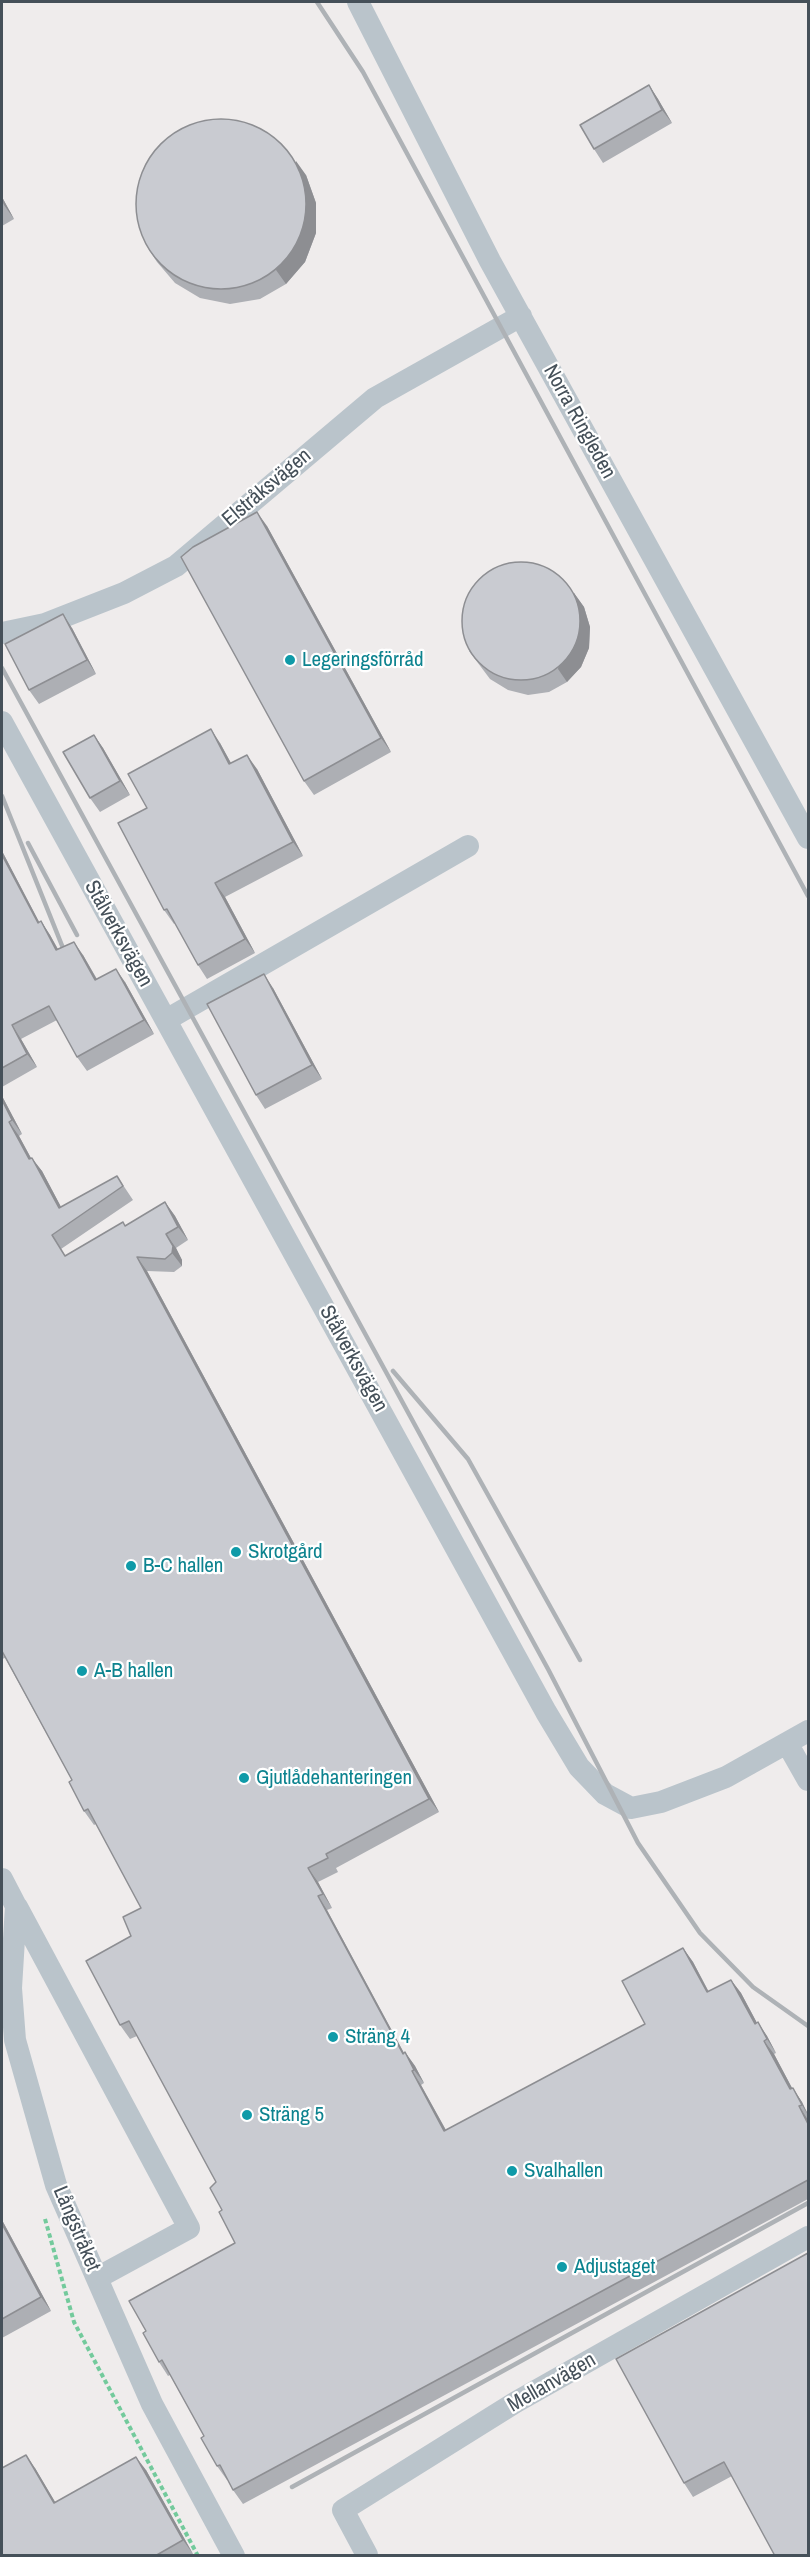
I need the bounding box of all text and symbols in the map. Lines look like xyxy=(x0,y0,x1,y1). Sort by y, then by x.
street label: Norra Ringleden xyxy=(537,361,621,483)
street label: Elstråksvägen xyxy=(217,444,317,532)
place label: Legeringsförråd xyxy=(302,647,424,673)
marker: Legeringsförråd xyxy=(283,653,297,667)
street label: Stålverksvägen xyxy=(78,876,158,992)
street label: Stålverksvägen xyxy=(313,1301,393,1417)
place label: Skrotgård xyxy=(248,1539,323,1565)
marker: Skrotgård xyxy=(229,1545,243,1559)
place label: B-C hallen xyxy=(143,1553,223,1579)
marker: B-C hallen xyxy=(124,1559,138,1573)
place label: A-B hallen xyxy=(94,1658,173,1684)
marker: A-B hallen xyxy=(75,1664,89,1678)
place label: Gjutlådehanteringen xyxy=(256,1765,412,1791)
marker: Gjutlådehanteringen xyxy=(237,1771,251,1785)
place label: Sträng 4 xyxy=(345,2024,410,2050)
marker: Sträng 4 xyxy=(326,2030,340,2044)
place label: Sträng 5 xyxy=(259,2102,324,2128)
marker: Sträng 5 xyxy=(240,2108,254,2122)
place label: Svalhallen xyxy=(524,2158,603,2184)
marker: Svalhallen xyxy=(505,2164,519,2178)
street label: Långstråket xyxy=(47,2183,105,2275)
place label: Adjustaget xyxy=(574,2254,655,2280)
marker: Adjustaget xyxy=(555,2260,569,2274)
street label: Mellanvägen xyxy=(503,2348,601,2418)

